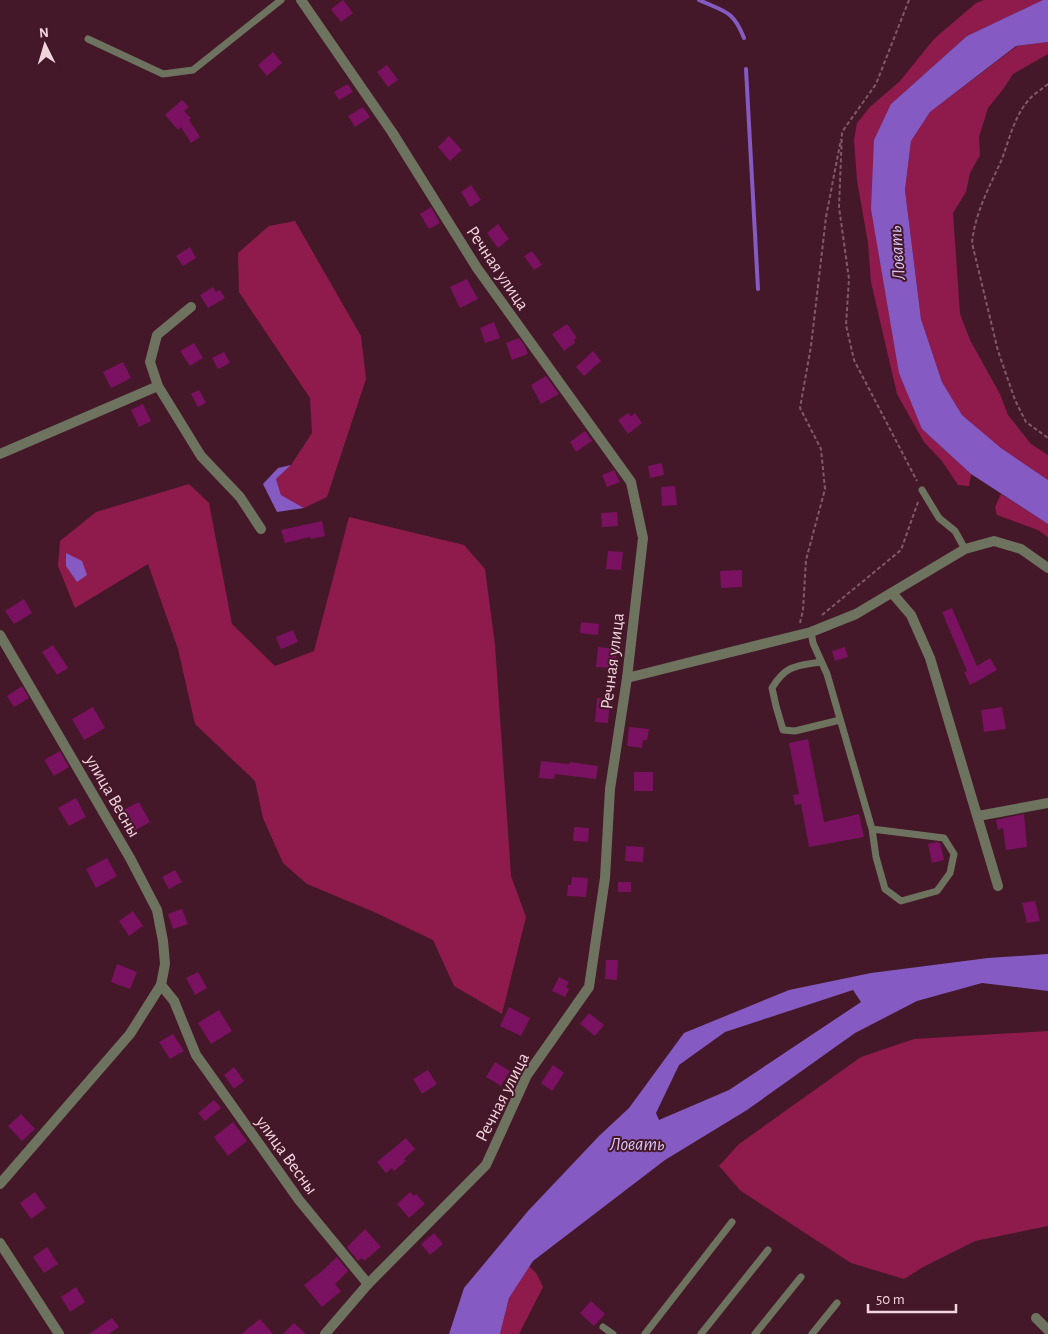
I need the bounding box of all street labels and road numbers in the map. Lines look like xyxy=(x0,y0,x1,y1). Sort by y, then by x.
street label: Речная улица xyxy=(463,223,532,314)
street label: Речная улица xyxy=(598,612,628,710)
street label: улица Весны xyxy=(81,751,143,841)
street label: Речная улица xyxy=(473,1050,533,1145)
street label: улица Весны xyxy=(251,1112,320,1198)

